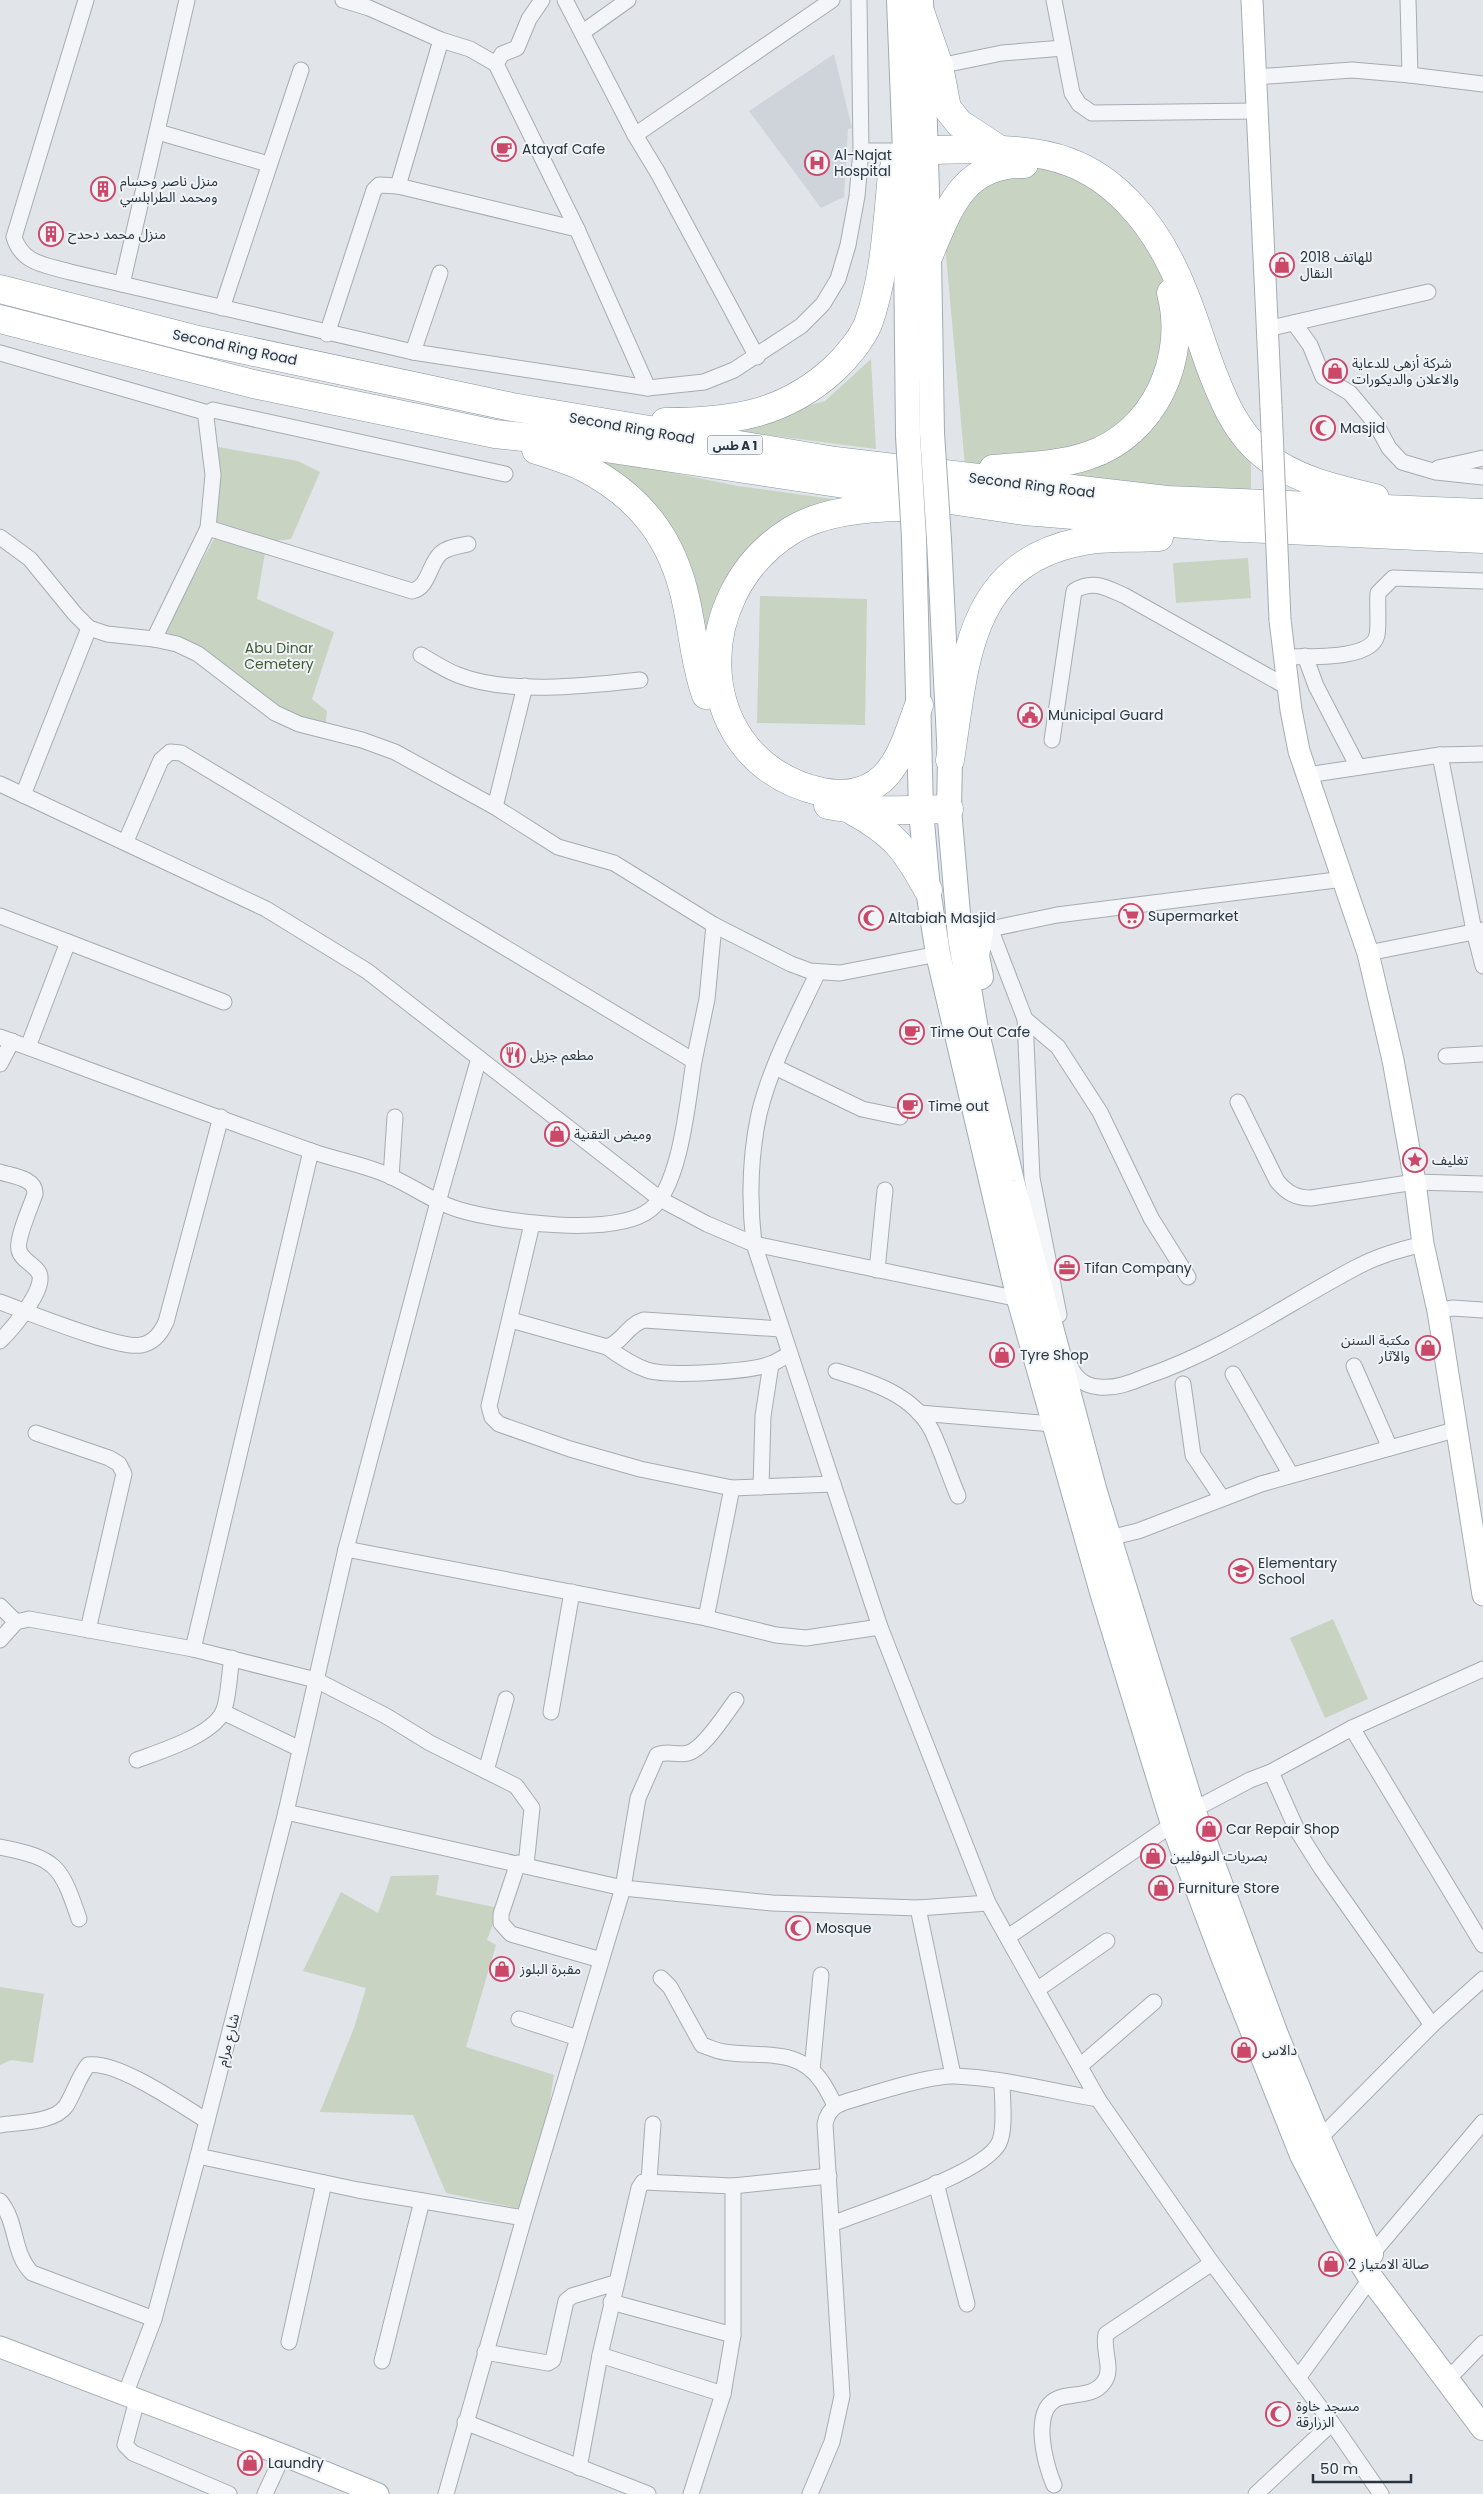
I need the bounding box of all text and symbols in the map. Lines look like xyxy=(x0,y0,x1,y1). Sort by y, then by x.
cafe icon: Atayaf Cafe xyxy=(491,136,517,162)
place label: Atayaf Cafe xyxy=(522,139,606,159)
place label: Al-Najat Hospital xyxy=(834,145,892,181)
hospital icon: Al-Najat Hospital xyxy=(804,150,830,176)
place label: منزل ناصر وحسام ومحمد الطرابلسي xyxy=(120,171,218,208)
building icon: منزل ناصر وحسام ومحمد الطرابلسي xyxy=(90,176,116,202)
building icon: منزل محمد دحدح xyxy=(38,221,64,247)
place label: منزل محمد دحدح xyxy=(68,224,166,245)
place label: 2018 للهاتف النقال xyxy=(1300,247,1372,283)
shop icon: 2018 للهاتف النقال xyxy=(1269,252,1295,278)
street label: Second Ring Road xyxy=(171,324,299,370)
place label: شركة أزهى للدعاية والاعلان والديكورات xyxy=(1352,353,1459,389)
shop icon: شركة أزهى للدعاية والاعلان والديكورات xyxy=(1322,358,1348,384)
street label: Second Ring Road xyxy=(568,407,696,449)
mosque icon: Masjid xyxy=(1310,415,1336,441)
place label: Masjid xyxy=(1340,418,1385,438)
road number: طس A 1 xyxy=(708,436,762,454)
street label: Second Ring Road xyxy=(968,467,1096,503)
park label: Abu Dinar Cemetery xyxy=(244,638,314,674)
public building icon: Municipal Guard xyxy=(1017,702,1043,728)
place label: Municipal Guard xyxy=(1048,705,1163,725)
supermarket icon: Supermarket xyxy=(1118,903,1144,929)
mosque icon: Altabiah Masjid xyxy=(858,905,884,931)
place label: Supermarket xyxy=(1148,906,1239,926)
place label: Altabiah Masjid xyxy=(888,908,996,928)
cafe icon: Time Out Cafe xyxy=(899,1019,925,1045)
place label: Time Out Cafe xyxy=(930,1022,1031,1042)
restaurant icon: مطعم جزيل xyxy=(500,1042,526,1068)
place label: مطعم جزيل xyxy=(530,1045,594,1066)
cafe icon: Time out xyxy=(897,1093,923,1119)
place label: Time out xyxy=(928,1096,989,1116)
shop icon: وميض التقنية xyxy=(544,1121,570,1147)
place label: وميض التقنية xyxy=(574,1124,651,1144)
place icon: تغليف xyxy=(1402,1147,1428,1173)
place label: تغليف xyxy=(1432,1150,1468,1170)
office icon: Tifan Company xyxy=(1054,1255,1080,1281)
place label: Tifan Company xyxy=(1084,1258,1192,1278)
place label: مكتبة السنن والآثار xyxy=(1341,1330,1410,1366)
shop icon: مكتبة السنن والآثار xyxy=(1415,1335,1441,1361)
shop icon: Tyre Shop xyxy=(989,1342,1015,1368)
place label: Tyre Shop xyxy=(1020,1345,1089,1365)
place label: Elementary School xyxy=(1258,1553,1337,1589)
school or university icon: Elementary School xyxy=(1228,1558,1254,1584)
shop icon: Car Repair Shop xyxy=(1196,1816,1222,1842)
place label: Car Repair Shop xyxy=(1226,1819,1339,1839)
shop icon: بصريات النوفليين xyxy=(1140,1843,1166,1869)
place label: بصريات النوفليين xyxy=(1170,1846,1268,1866)
shop icon: Furniture Store xyxy=(1148,1875,1174,1901)
place label: Furniture Store xyxy=(1178,1878,1280,1898)
mosque icon: Mosque xyxy=(785,1915,811,1941)
place label: Mosque xyxy=(816,1918,872,1938)
shop icon: مقبرة البلوز xyxy=(489,1956,515,1982)
place label: مقبرة البلوز xyxy=(519,1959,581,1979)
street label: شارع مرام xyxy=(212,2012,245,2069)
shop icon: دالاس xyxy=(1231,2037,1257,2063)
place label: دالاس xyxy=(1262,2040,1297,2060)
shop icon: صالة الامتياز 2 xyxy=(1318,2251,1344,2277)
place label: صالة الامتياز 2 xyxy=(1348,2254,1430,2274)
place label: مسجد خاوة الزرارقة xyxy=(1296,2396,1360,2432)
mosque icon: مسجد خاوة الزرارقة xyxy=(1265,2401,1291,2427)
shop icon: Laundry xyxy=(237,2450,263,2476)
scale bar xyxy=(1313,2452,1410,2484)
place label: Laundry xyxy=(268,2453,324,2473)
text: 50 m xyxy=(1320,2458,1358,2479)

